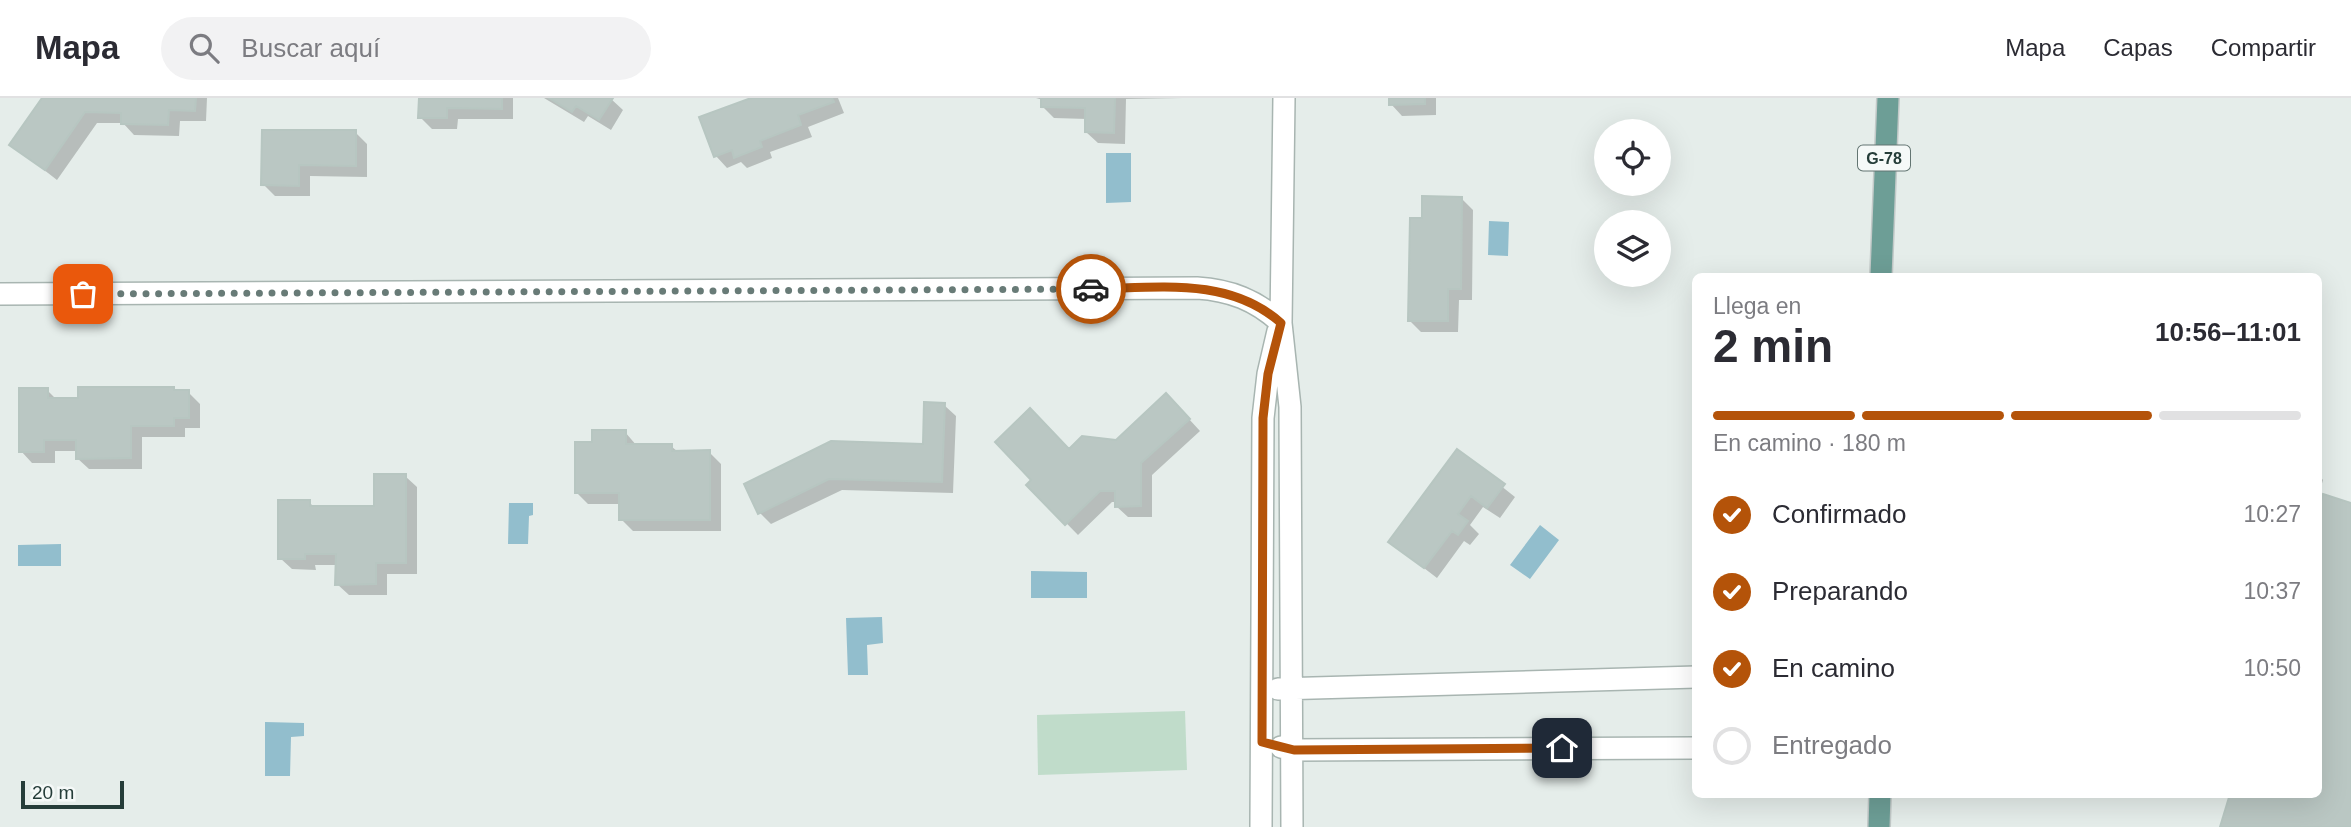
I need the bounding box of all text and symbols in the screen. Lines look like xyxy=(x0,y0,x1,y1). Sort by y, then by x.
search box xyxy=(161,17,651,80)
text: Mapa xyxy=(35,29,119,66)
icon: search xyxy=(185,29,223,67)
text: Buscar aquí xyxy=(241,33,380,63)
text: Mapa xyxy=(2005,34,2065,61)
text: Capas xyxy=(2103,34,2173,61)
text: Compartir xyxy=(2211,34,2316,61)
map controls xyxy=(1594,119,1671,287)
button: locate xyxy=(1594,119,1671,196)
road number: G-78 xyxy=(1858,146,1910,170)
button: layers xyxy=(1594,210,1671,287)
courier xyxy=(1056,254,1126,324)
pin xyxy=(53,264,113,324)
icon: car xyxy=(1072,270,1110,308)
icon: bag xyxy=(64,275,102,313)
text: Llega en xyxy=(1713,293,1801,319)
text: 10:56–11:01 xyxy=(2155,317,2301,347)
text: 2 min xyxy=(1713,320,1833,372)
text: En camino · 180 m xyxy=(1713,430,1906,456)
icon: check xyxy=(1713,496,1751,534)
text: Confirmado xyxy=(1772,499,1906,529)
text: 10:27 xyxy=(2243,501,2301,527)
icon: check xyxy=(1713,573,1751,611)
text: Preparando xyxy=(1772,576,1908,606)
text: 10:37 xyxy=(2243,578,2301,604)
icon: check xyxy=(1713,650,1751,688)
text: En camino xyxy=(1772,653,1895,683)
text: 10:50 xyxy=(2243,655,2301,681)
pin xyxy=(1532,718,1592,778)
icon: home xyxy=(1543,729,1581,767)
text: Entregado xyxy=(1772,730,1892,760)
scale bar xyxy=(21,778,124,810)
text: 20 m xyxy=(32,782,74,803)

